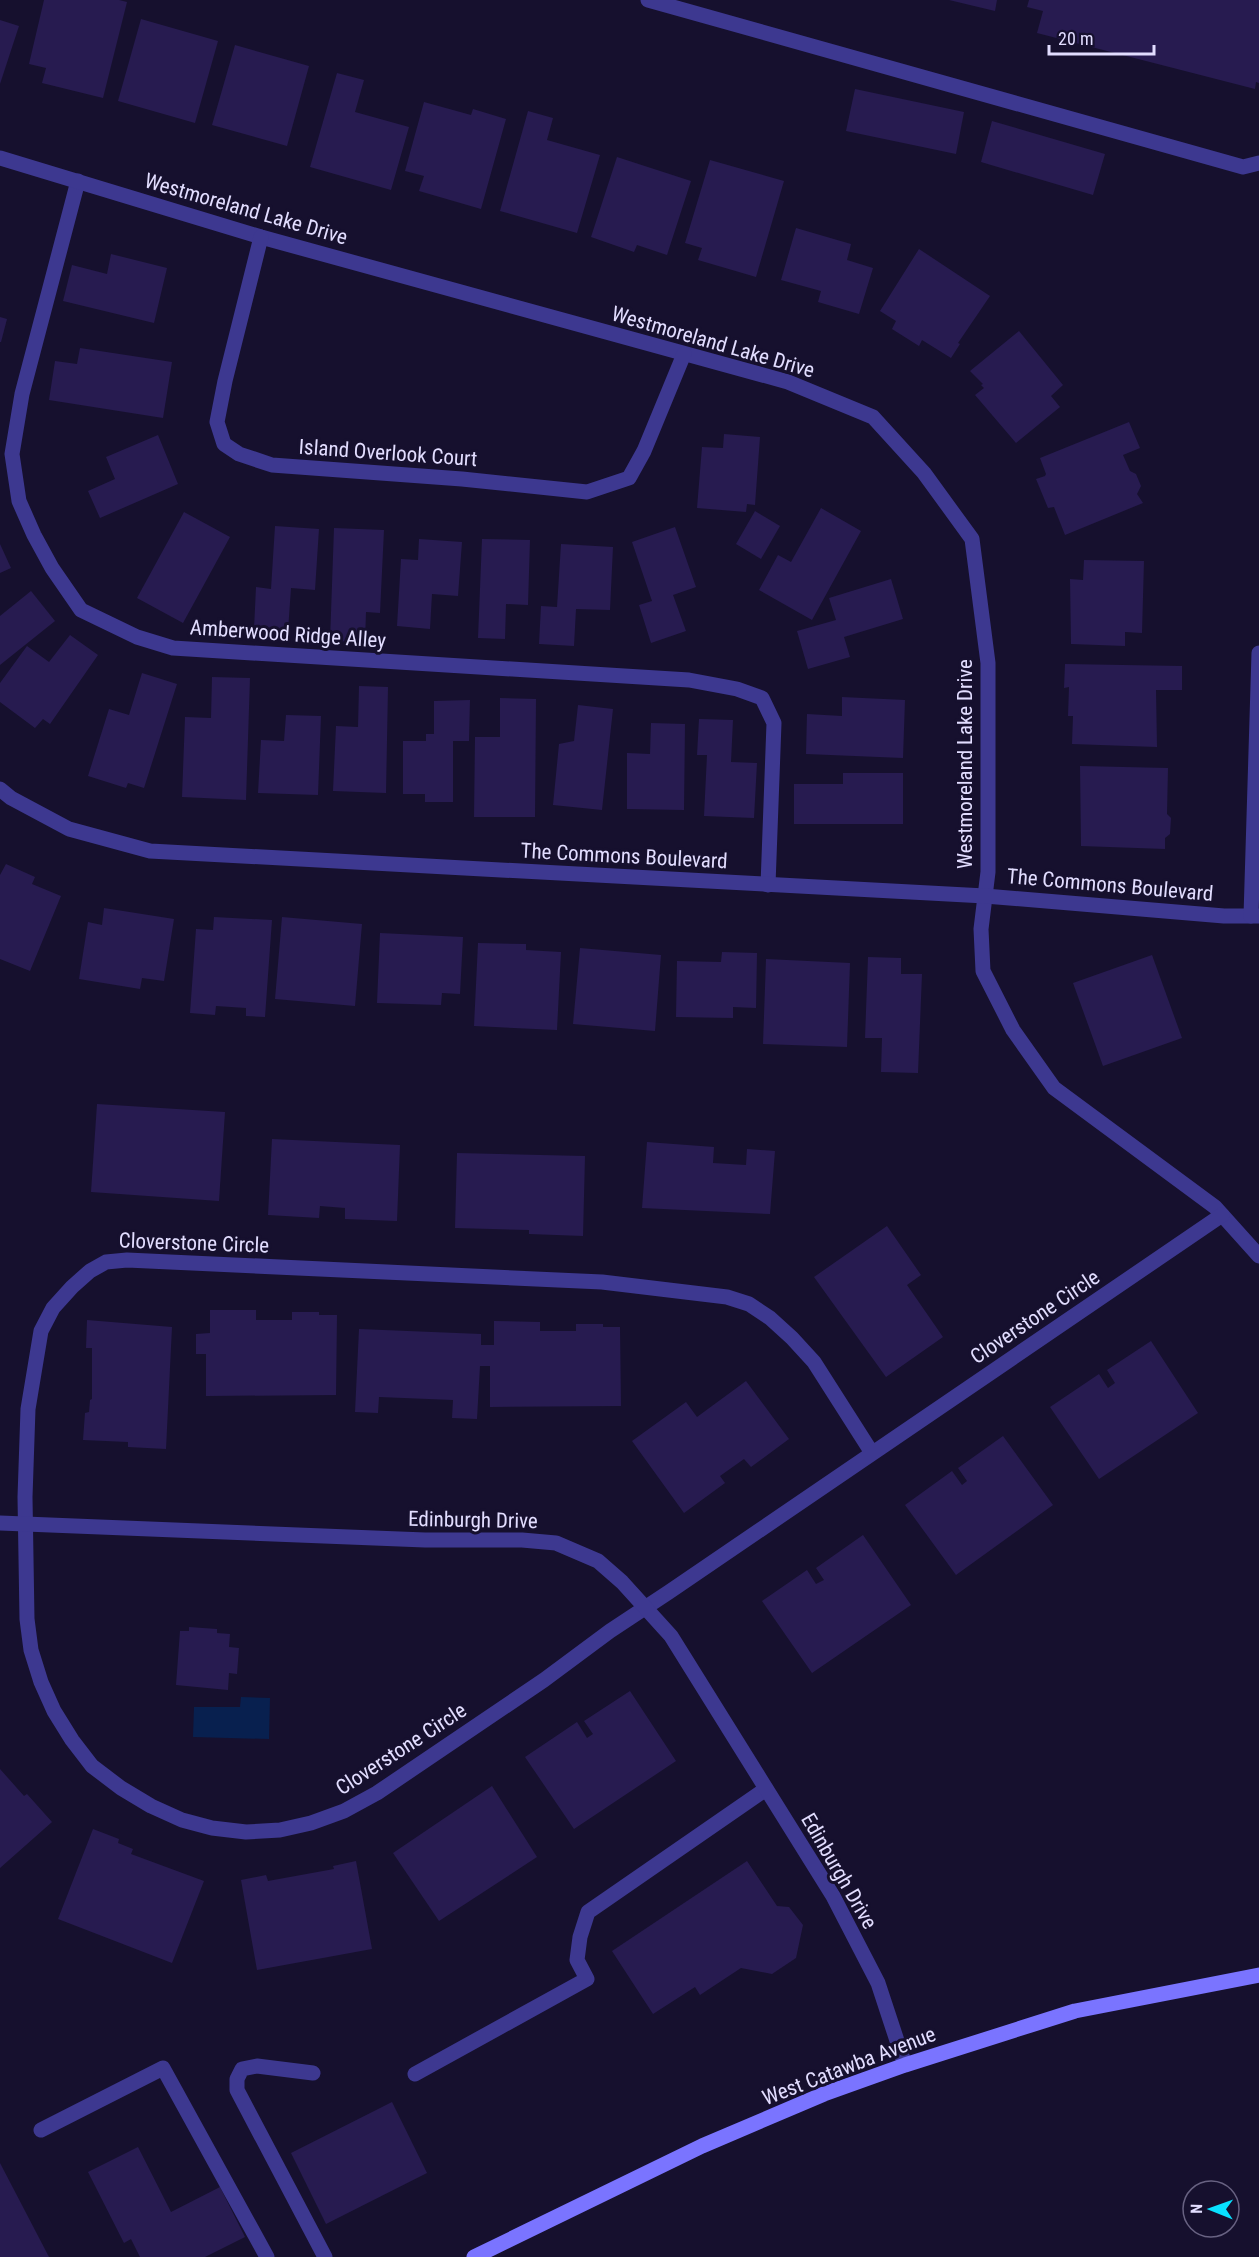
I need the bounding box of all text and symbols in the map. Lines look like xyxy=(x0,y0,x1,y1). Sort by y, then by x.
scale bar xyxy=(1049,18,1154,56)
text: 20 m xyxy=(1058,28,1093,49)
street label: Westmoreland Lake Drive xyxy=(142,169,350,250)
street label: Westmoreland Lake Drive xyxy=(609,302,817,383)
street label: Island Overlook Court xyxy=(298,435,478,471)
street label: Amberwood Ridge Alley xyxy=(189,615,387,653)
street label: Westmoreland Lake Drive xyxy=(953,659,977,869)
street label: The Commons Boulevard xyxy=(520,839,728,873)
street label: The Commons Boulevard xyxy=(1006,864,1214,906)
street label: Cloverstone Circle xyxy=(118,1228,270,1258)
street label: Cloverstone Circle xyxy=(966,1265,1104,1369)
street label: Edinburgh Drive xyxy=(408,1507,538,1533)
street label: Cloverstone Circle xyxy=(331,1698,471,1800)
street label: Edinburgh Drive xyxy=(796,1809,882,1933)
street label: West Catawba Avenue xyxy=(759,2022,939,2110)
north arrow xyxy=(1181,2179,1241,2239)
text: N xyxy=(1187,2204,1206,2214)

